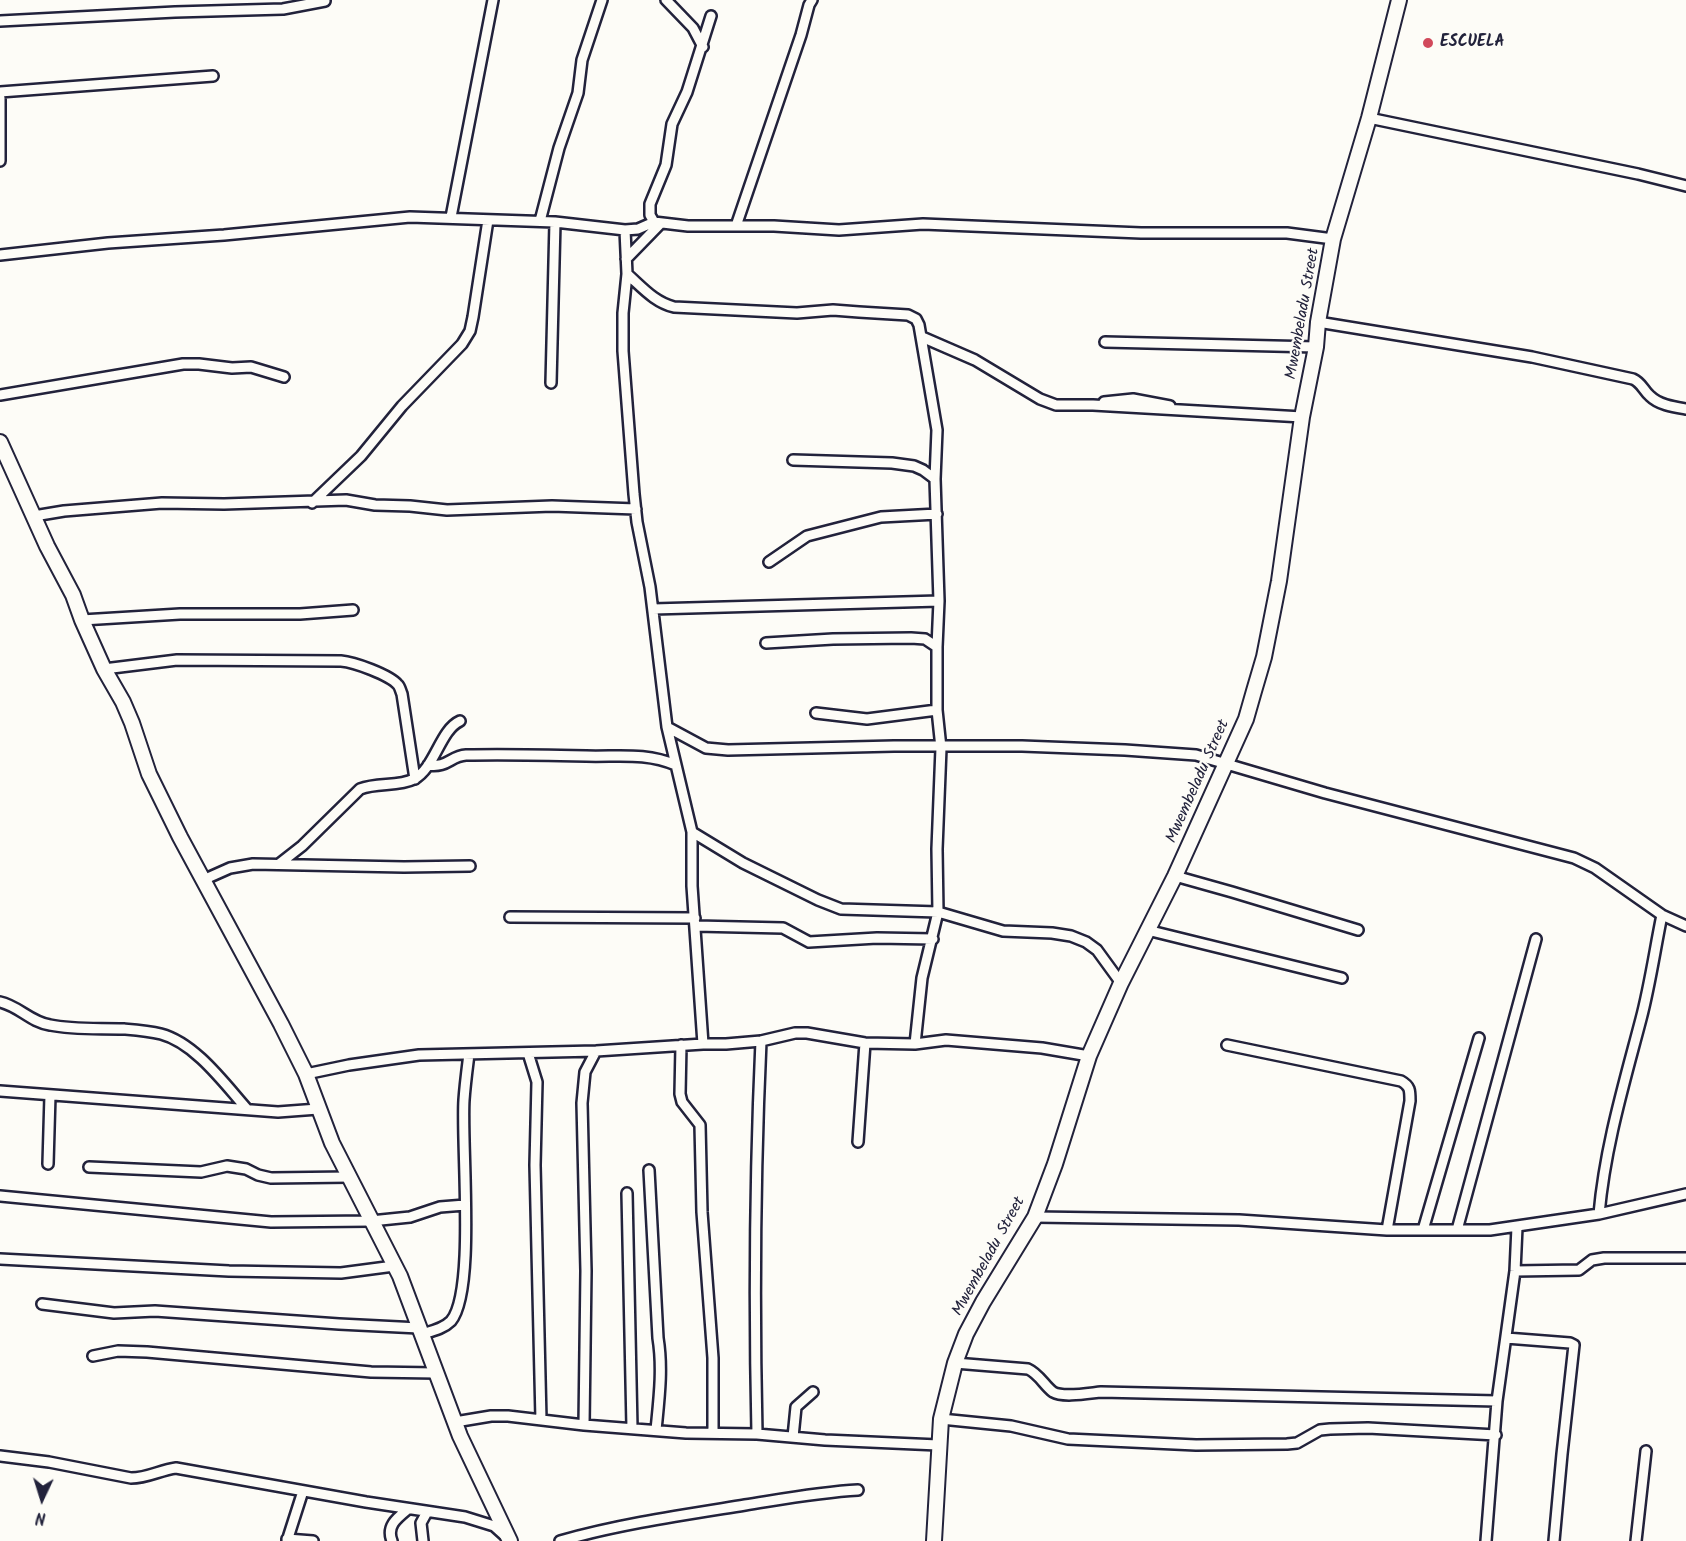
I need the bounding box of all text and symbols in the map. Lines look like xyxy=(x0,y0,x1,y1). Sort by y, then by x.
place label: ESCUELA xyxy=(1440,33,1505,53)
marker: ESCUELA xyxy=(1421,36,1435,50)
street label: Mwembeladu Street xyxy=(1283,247,1325,381)
street label: Mwembeladu Street xyxy=(1163,717,1235,847)
street label: Mwembeladu Street xyxy=(949,1194,1031,1320)
north arrow xyxy=(12,1469,72,1529)
text: N xyxy=(35,1505,47,1530)

